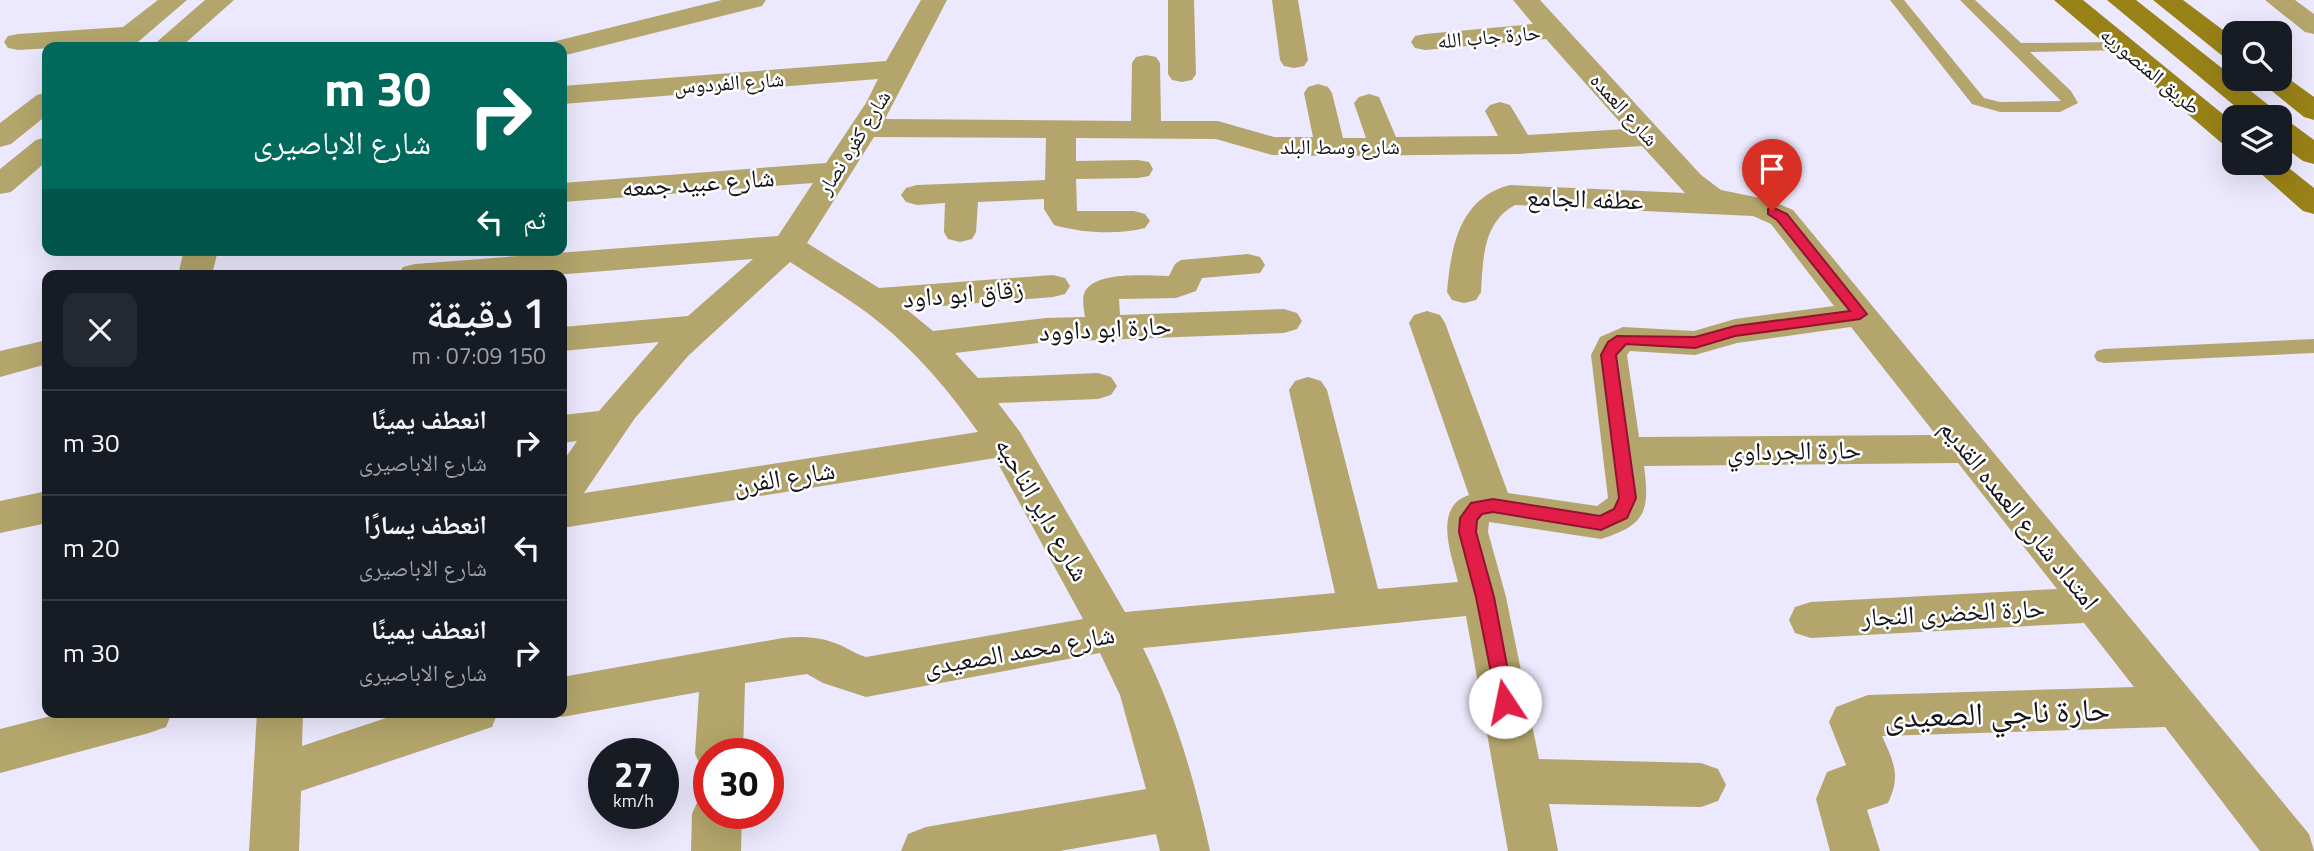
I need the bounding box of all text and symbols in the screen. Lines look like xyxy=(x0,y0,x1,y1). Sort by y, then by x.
street label: حارة جاب الله xyxy=(1436,16,1542,56)
street label: طريق المنصوريه xyxy=(2094,18,2208,122)
map controls xyxy=(2222,21,2292,175)
button: search xyxy=(2222,21,2292,91)
text: 30 m xyxy=(324,50,431,125)
street label: شارع الفردوس xyxy=(673,62,785,102)
street label: شارع العمده xyxy=(1583,65,1667,153)
icon: right xyxy=(455,70,546,161)
street label: شارع كفره نصار xyxy=(807,83,898,202)
button: layers xyxy=(2222,105,2292,175)
text: شارع الاباصيرى xyxy=(253,118,431,166)
street label: شارع وسط البلد xyxy=(1280,130,1400,162)
pin xyxy=(1742,139,1802,211)
icon: arrive xyxy=(1753,150,1791,188)
street label: شارع عبيد جمعه xyxy=(620,157,776,207)
street label: عطفه الجامع xyxy=(1526,176,1644,220)
text: ثم xyxy=(523,200,546,239)
icon: left xyxy=(471,203,509,241)
street label: زقاق ابو داود xyxy=(901,268,1025,318)
text: 1 دقيقة xyxy=(426,280,546,344)
button: close xyxy=(63,293,137,367)
street label: حارة ابو داوود xyxy=(1038,305,1172,351)
text: 150 m · 07:09 xyxy=(411,338,546,373)
text: انعطف يمينًا xyxy=(371,400,487,439)
street label: امتداد شارع العمده القديم xyxy=(1931,410,2109,618)
text: 30 m xyxy=(63,423,120,462)
icon: right xyxy=(508,424,546,462)
street label: حارة الجرداوي xyxy=(1727,429,1861,472)
street label: شارع داير الناحيه xyxy=(986,430,1100,588)
text: شارع الاباصيرى xyxy=(359,445,487,480)
street label: شارع الفرن xyxy=(730,450,838,504)
text: انعطف يسارًا xyxy=(363,505,487,544)
text: 20 m xyxy=(63,528,120,567)
icon: left xyxy=(508,529,546,567)
text: شارع الاباصيرى xyxy=(359,550,487,585)
street label: حارة الخضرى النجار xyxy=(1859,588,2046,636)
text: انعطف يمينًا xyxy=(371,610,487,649)
street label: شارع محمد الصعيدى xyxy=(920,614,1118,686)
text: 30 m xyxy=(63,633,120,672)
icon: right xyxy=(508,634,546,672)
text: شارع الاباصيرى xyxy=(359,655,487,690)
position arrow xyxy=(1468,665,1542,739)
street label: حارة ناجي الصعيدى xyxy=(1883,684,2111,742)
speed limit sign: 30 xyxy=(693,738,784,829)
text: 27 xyxy=(614,747,653,801)
text: km/h xyxy=(613,787,654,814)

